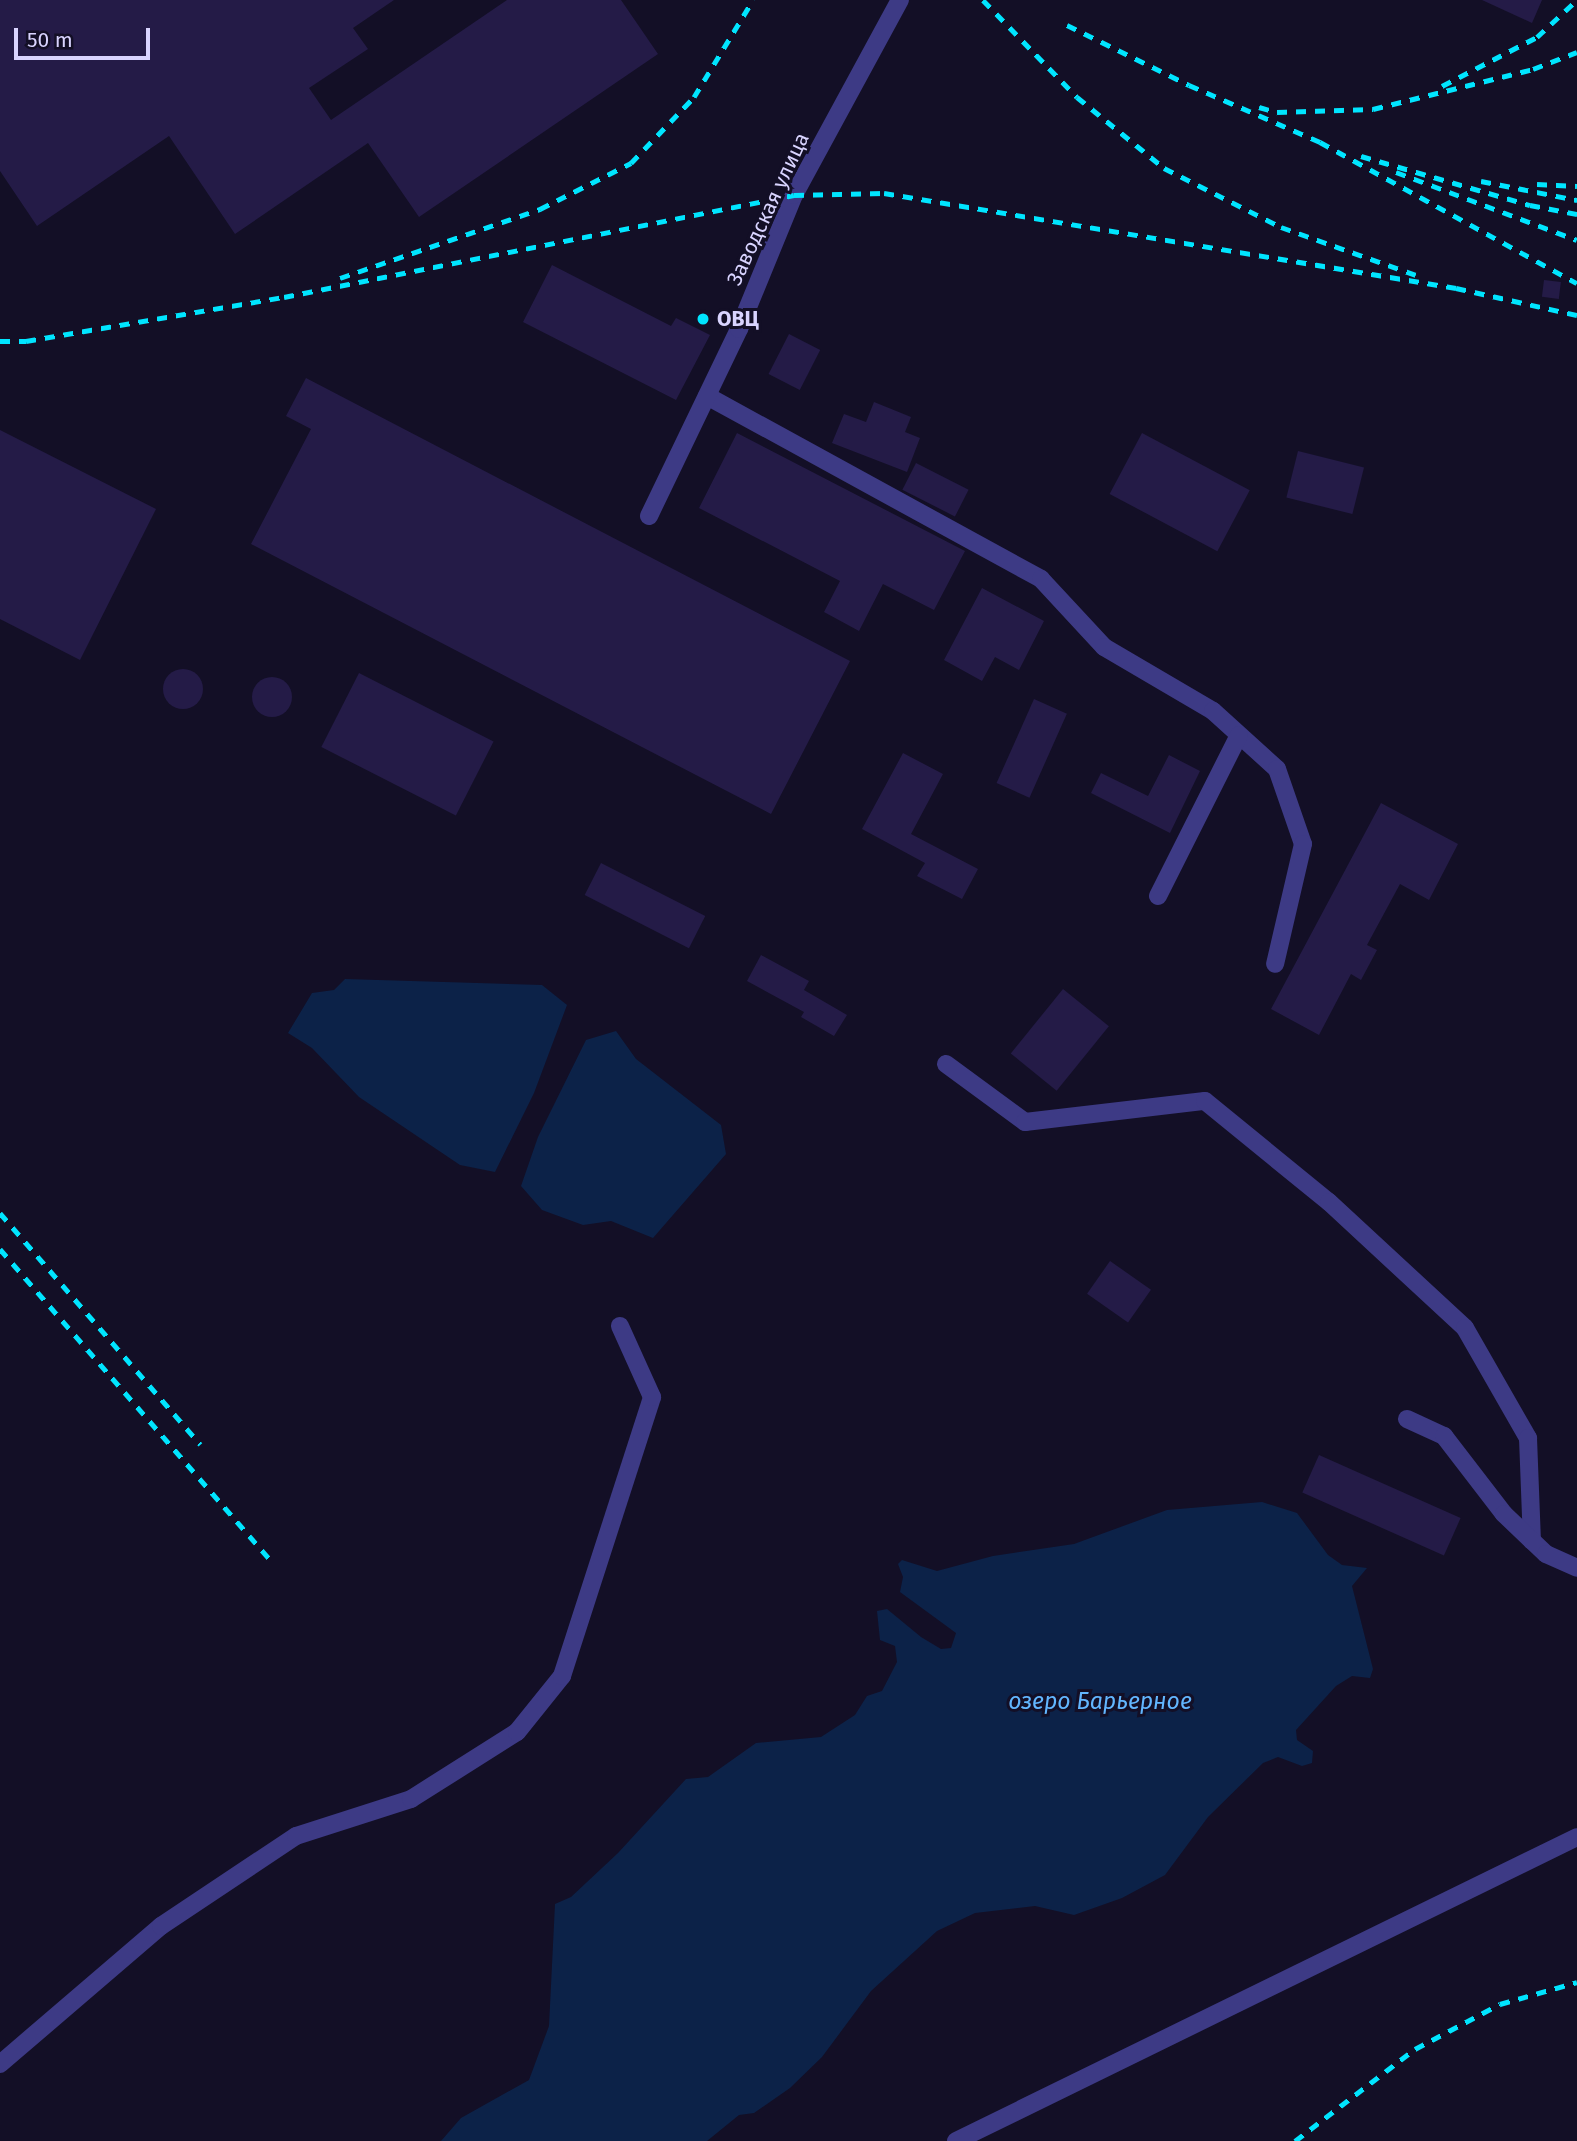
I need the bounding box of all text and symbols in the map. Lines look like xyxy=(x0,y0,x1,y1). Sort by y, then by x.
scale bar xyxy=(18,14,154,58)
text: 50 m xyxy=(27,27,73,53)
street label: Заводская улица xyxy=(722,129,814,289)
place label: ОВЦ xyxy=(717,306,759,332)
marker: ОВЦ xyxy=(695,311,711,327)
water label: озеро Барьерное xyxy=(1008,1687,1192,1715)

